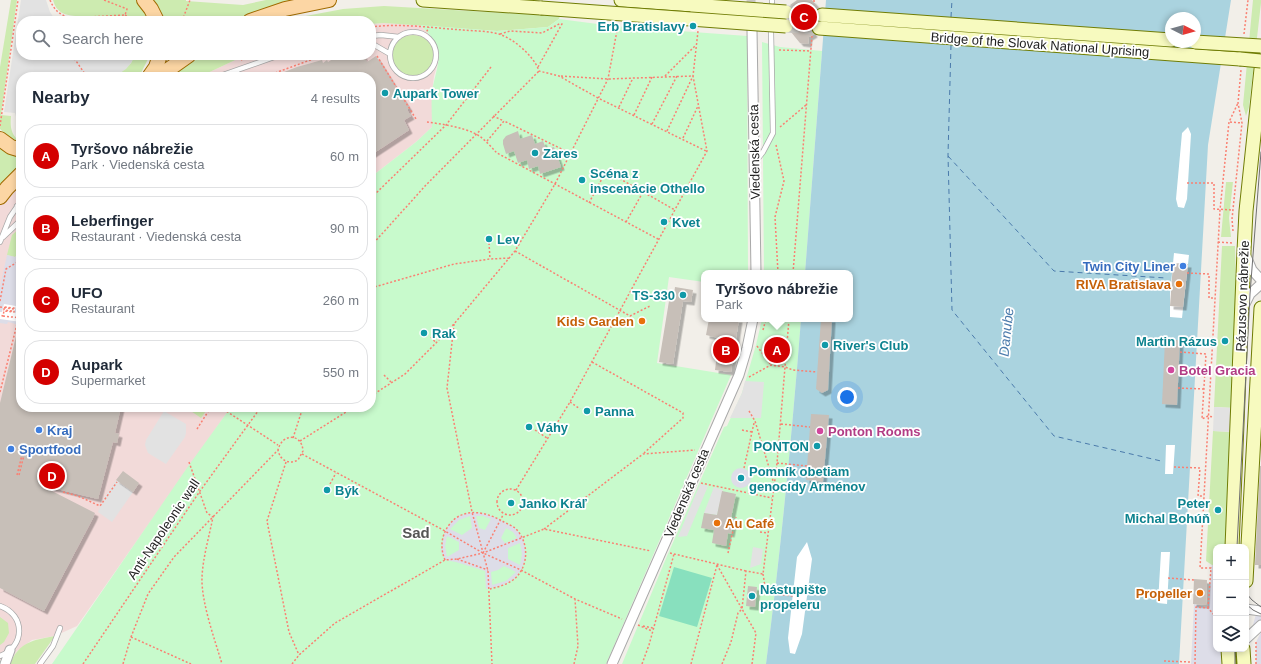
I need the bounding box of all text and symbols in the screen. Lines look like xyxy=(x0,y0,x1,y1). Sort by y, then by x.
pin: C xyxy=(791,2,817,32)
north arrow xyxy=(1165,12,1201,48)
search box xyxy=(16,16,376,60)
place label: Erb Bratislavy xyxy=(598,19,686,34)
marker: Erb Bratislavy xyxy=(688,21,698,31)
icon: search xyxy=(30,27,52,49)
street label: Bridge of the Slovak National Uprising xyxy=(930,29,1150,60)
text: Search here xyxy=(62,30,144,47)
place label: Aupark Tower xyxy=(393,86,479,101)
text: Nearby xyxy=(32,88,90,107)
marker: Aupark Tower xyxy=(380,88,390,98)
text: 4 results xyxy=(311,91,360,106)
street label: Viedenská cesta xyxy=(746,104,763,200)
text: Tyršovo nábrežie xyxy=(71,140,193,157)
place label: Zares xyxy=(543,146,578,161)
marker: Zares xyxy=(530,148,540,158)
text: A xyxy=(41,149,51,164)
text: 60 m xyxy=(330,149,359,164)
text: Park · Viedenská cesta xyxy=(71,157,204,172)
place label: Scéna z inscenácie Othello xyxy=(590,166,705,196)
marker: Scéna z inscenácie Othello xyxy=(577,175,587,185)
text: Leberfinger xyxy=(71,212,154,229)
place label: Kvet xyxy=(672,215,701,230)
marker: Kvet xyxy=(659,217,669,227)
text: B xyxy=(41,221,51,236)
text: 90 m xyxy=(330,221,359,236)
text: Restaurant · Viedenská cesta xyxy=(71,229,241,244)
place label: Lev xyxy=(497,232,520,247)
marker: Lev xyxy=(484,234,494,244)
street label: Rázusovo nábrežie xyxy=(1233,240,1252,352)
place label: Twin City Liner xyxy=(1083,259,1175,274)
marker: Twin City Liner xyxy=(1178,261,1188,271)
popup xyxy=(701,270,853,322)
place label: RIVA Bratislava xyxy=(1076,277,1172,292)
marker: RIVA Bratislava xyxy=(1174,279,1184,289)
text: Tyršovo nábrežie xyxy=(716,280,838,297)
text: UFO xyxy=(71,284,103,301)
place label: TS-330 xyxy=(632,288,675,303)
marker: TS-330 xyxy=(678,290,688,300)
text: C xyxy=(41,293,51,308)
text: 260 m xyxy=(323,293,359,308)
text: Park xyxy=(716,297,743,312)
text: Restaurant xyxy=(71,301,135,316)
water label: Danube xyxy=(995,307,1017,357)
place label: Kids Garden xyxy=(557,314,634,329)
marker: Kids Garden xyxy=(637,316,647,326)
place label: Rak xyxy=(432,326,457,341)
marker: Rak xyxy=(419,328,429,338)
place label: Martin Rázus xyxy=(1136,334,1217,349)
pin: B xyxy=(713,335,739,365)
pin: A xyxy=(764,335,790,365)
marker: Martin Rázus xyxy=(1220,336,1230,346)
place label: River's Club xyxy=(833,338,908,353)
marker: River's Club xyxy=(820,340,830,350)
text: Aupark xyxy=(71,356,123,373)
place label: Botel Gracia xyxy=(1179,363,1256,378)
text: D xyxy=(41,365,51,380)
text: 550 m xyxy=(323,365,359,380)
marker: Botel Gracia xyxy=(1166,365,1176,375)
text: Supermarket xyxy=(71,373,145,388)
your location xyxy=(837,387,857,407)
place label: Panna xyxy=(595,404,635,419)
marker: Panna xyxy=(582,406,592,416)
place label: Váhy xyxy=(537,420,569,435)
marker: Váhy xyxy=(524,422,534,432)
place label: Kraj xyxy=(47,423,72,438)
place label: Ponton Rooms xyxy=(828,424,920,439)
marker: Kraj xyxy=(34,425,44,435)
marker: Ponton Rooms xyxy=(815,426,825,436)
place label: PONTON xyxy=(754,439,809,454)
marker: PONTON xyxy=(812,441,822,451)
place label: Sportfood xyxy=(19,442,81,457)
marker: Sportfood xyxy=(6,444,16,454)
street label: Viedenská cesta xyxy=(661,446,712,540)
pin: D xyxy=(39,461,65,491)
place label: Pomník obetiam genocídy Arménov xyxy=(749,464,866,494)
marker: Pomník obetiam genocídy Arménov xyxy=(736,473,746,483)
street label: Anti-Napoleonic wall xyxy=(124,476,203,582)
place label: Býk xyxy=(335,483,360,498)
marker: Býk xyxy=(322,485,332,495)
place label: Janko Kráľ xyxy=(519,496,588,511)
place label: Peter Michal Bohúň xyxy=(1125,496,1210,526)
marker: Janko Kráľ xyxy=(506,498,516,508)
marker: Peter Michal Bohúň xyxy=(1213,505,1223,515)
place label: Au Café xyxy=(725,516,774,531)
marker: Au Café xyxy=(712,518,722,528)
district label: Sad xyxy=(402,524,430,541)
map controls xyxy=(1213,544,1249,652)
button: + xyxy=(1213,544,1249,580)
button: − xyxy=(1213,580,1249,616)
place label: Nástupište propeleru xyxy=(760,582,826,612)
place label: Propeller xyxy=(1136,586,1192,601)
marker: Propeller xyxy=(1195,588,1205,598)
marker: Nástupište propeleru xyxy=(747,591,757,601)
button: layers xyxy=(1213,616,1249,652)

